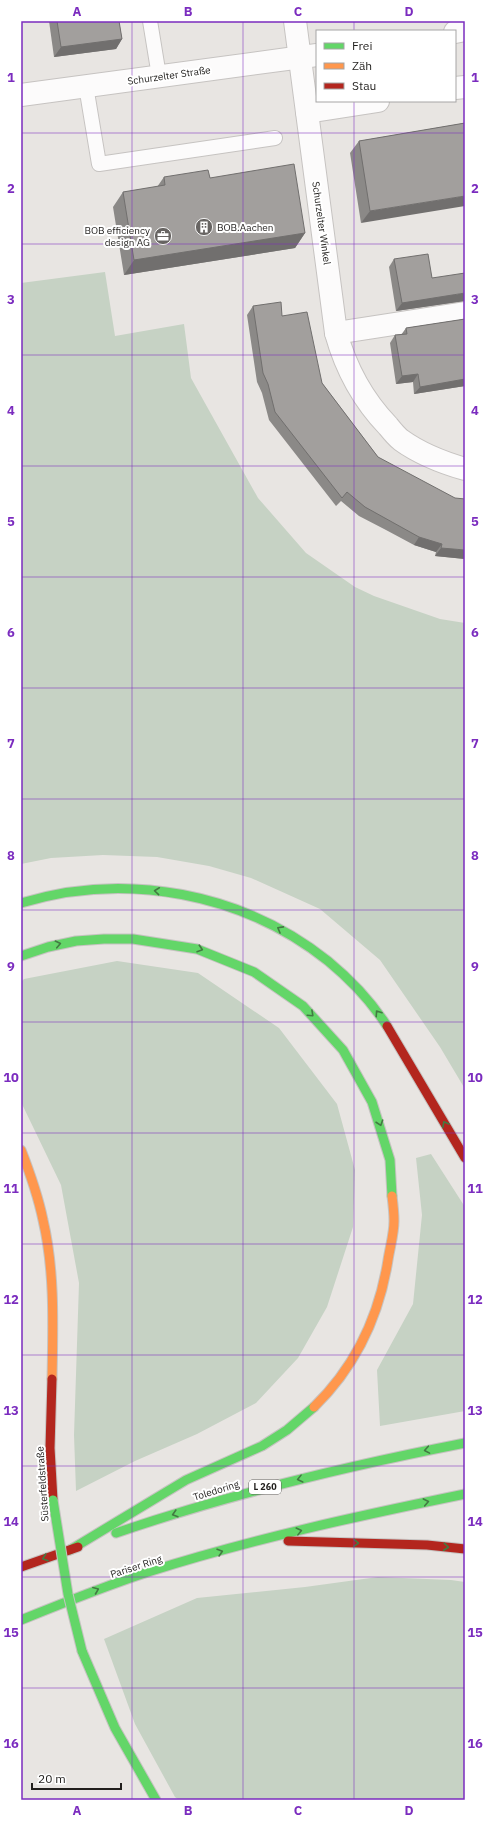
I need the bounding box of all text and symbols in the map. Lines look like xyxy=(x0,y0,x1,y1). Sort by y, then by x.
text: A xyxy=(73,3,82,20)
text: B xyxy=(184,3,193,20)
text: C xyxy=(294,3,303,20)
text: D xyxy=(404,3,414,20)
legend xyxy=(316,30,456,102)
text: Frei xyxy=(352,38,372,53)
text: Zäh xyxy=(352,58,372,73)
street label: Schurzelter Straße xyxy=(127,63,212,88)
text: 1 xyxy=(7,69,15,86)
text: 1 xyxy=(471,69,479,86)
text: Stau xyxy=(352,78,376,93)
text: 2 xyxy=(7,180,15,197)
text: 2 xyxy=(471,180,479,197)
street label: Schurzelter Winkel xyxy=(309,181,334,266)
building icon: BOB.Aachen xyxy=(194,217,214,237)
place label: BOB.Aachen xyxy=(217,221,274,234)
place label: BOB efficiency design AG xyxy=(84,224,150,249)
office icon: BOB efficiency design AG xyxy=(153,226,173,246)
text: 3 xyxy=(7,291,15,308)
text: 3 xyxy=(471,291,479,308)
text: 4 xyxy=(7,402,15,419)
text: 4 xyxy=(471,402,479,419)
text: 5 xyxy=(7,513,15,530)
text: 5 xyxy=(471,513,479,530)
text: 6 xyxy=(7,624,15,641)
text: 6 xyxy=(471,624,479,641)
text: 7 xyxy=(7,735,15,752)
text: 7 xyxy=(471,735,479,752)
text: 8 xyxy=(7,847,15,864)
text: 8 xyxy=(471,847,479,864)
one-way arrow xyxy=(154,886,160,895)
one-way arrow xyxy=(277,927,284,934)
one-way arrow xyxy=(55,941,61,949)
one-way arrow xyxy=(197,944,204,953)
text: 9 xyxy=(7,958,15,975)
text: 9 xyxy=(471,958,479,975)
one-way arrow xyxy=(306,1009,314,1017)
one-way arrow xyxy=(375,1010,383,1017)
text: 10 xyxy=(3,1069,19,1086)
text: 10 xyxy=(467,1069,483,1086)
one-way arrow xyxy=(375,1119,383,1126)
one-way arrow xyxy=(442,1121,449,1128)
text: 11 xyxy=(3,1180,19,1197)
text: 11 xyxy=(467,1180,483,1197)
text: 12 xyxy=(3,1291,19,1308)
text: 12 xyxy=(467,1291,483,1308)
text: 13 xyxy=(3,1402,19,1419)
text: 13 xyxy=(467,1402,483,1419)
street label: Süsterfeldstraße xyxy=(33,1445,52,1522)
one-way arrow xyxy=(424,1446,430,1454)
one-way arrow xyxy=(297,1474,303,1482)
street label: Toledoring xyxy=(192,1477,241,1504)
road number: L 260 xyxy=(249,1480,281,1494)
one-way arrow xyxy=(422,1498,429,1506)
one-way arrow xyxy=(171,1509,178,1518)
text: 14 xyxy=(3,1513,19,1530)
text: 14 xyxy=(467,1513,483,1530)
one-way arrow xyxy=(295,1527,302,1536)
one-way arrow xyxy=(353,1539,359,1547)
one-way arrow xyxy=(443,1543,449,1552)
one-way arrow xyxy=(217,1548,224,1557)
street label: Pariser Ring xyxy=(109,1552,164,1581)
one-way arrow xyxy=(42,1553,49,1562)
one-way arrow xyxy=(93,1587,100,1595)
text: 15 xyxy=(3,1624,19,1641)
text: 15 xyxy=(467,1624,483,1641)
text: 16 xyxy=(3,1735,19,1752)
text: 16 xyxy=(467,1735,483,1752)
scale bar xyxy=(32,1765,121,1791)
text: 20 m xyxy=(38,1771,66,1786)
text: A xyxy=(73,1802,82,1819)
text: B xyxy=(184,1802,193,1819)
text: C xyxy=(294,1802,303,1819)
text: D xyxy=(404,1802,414,1819)

